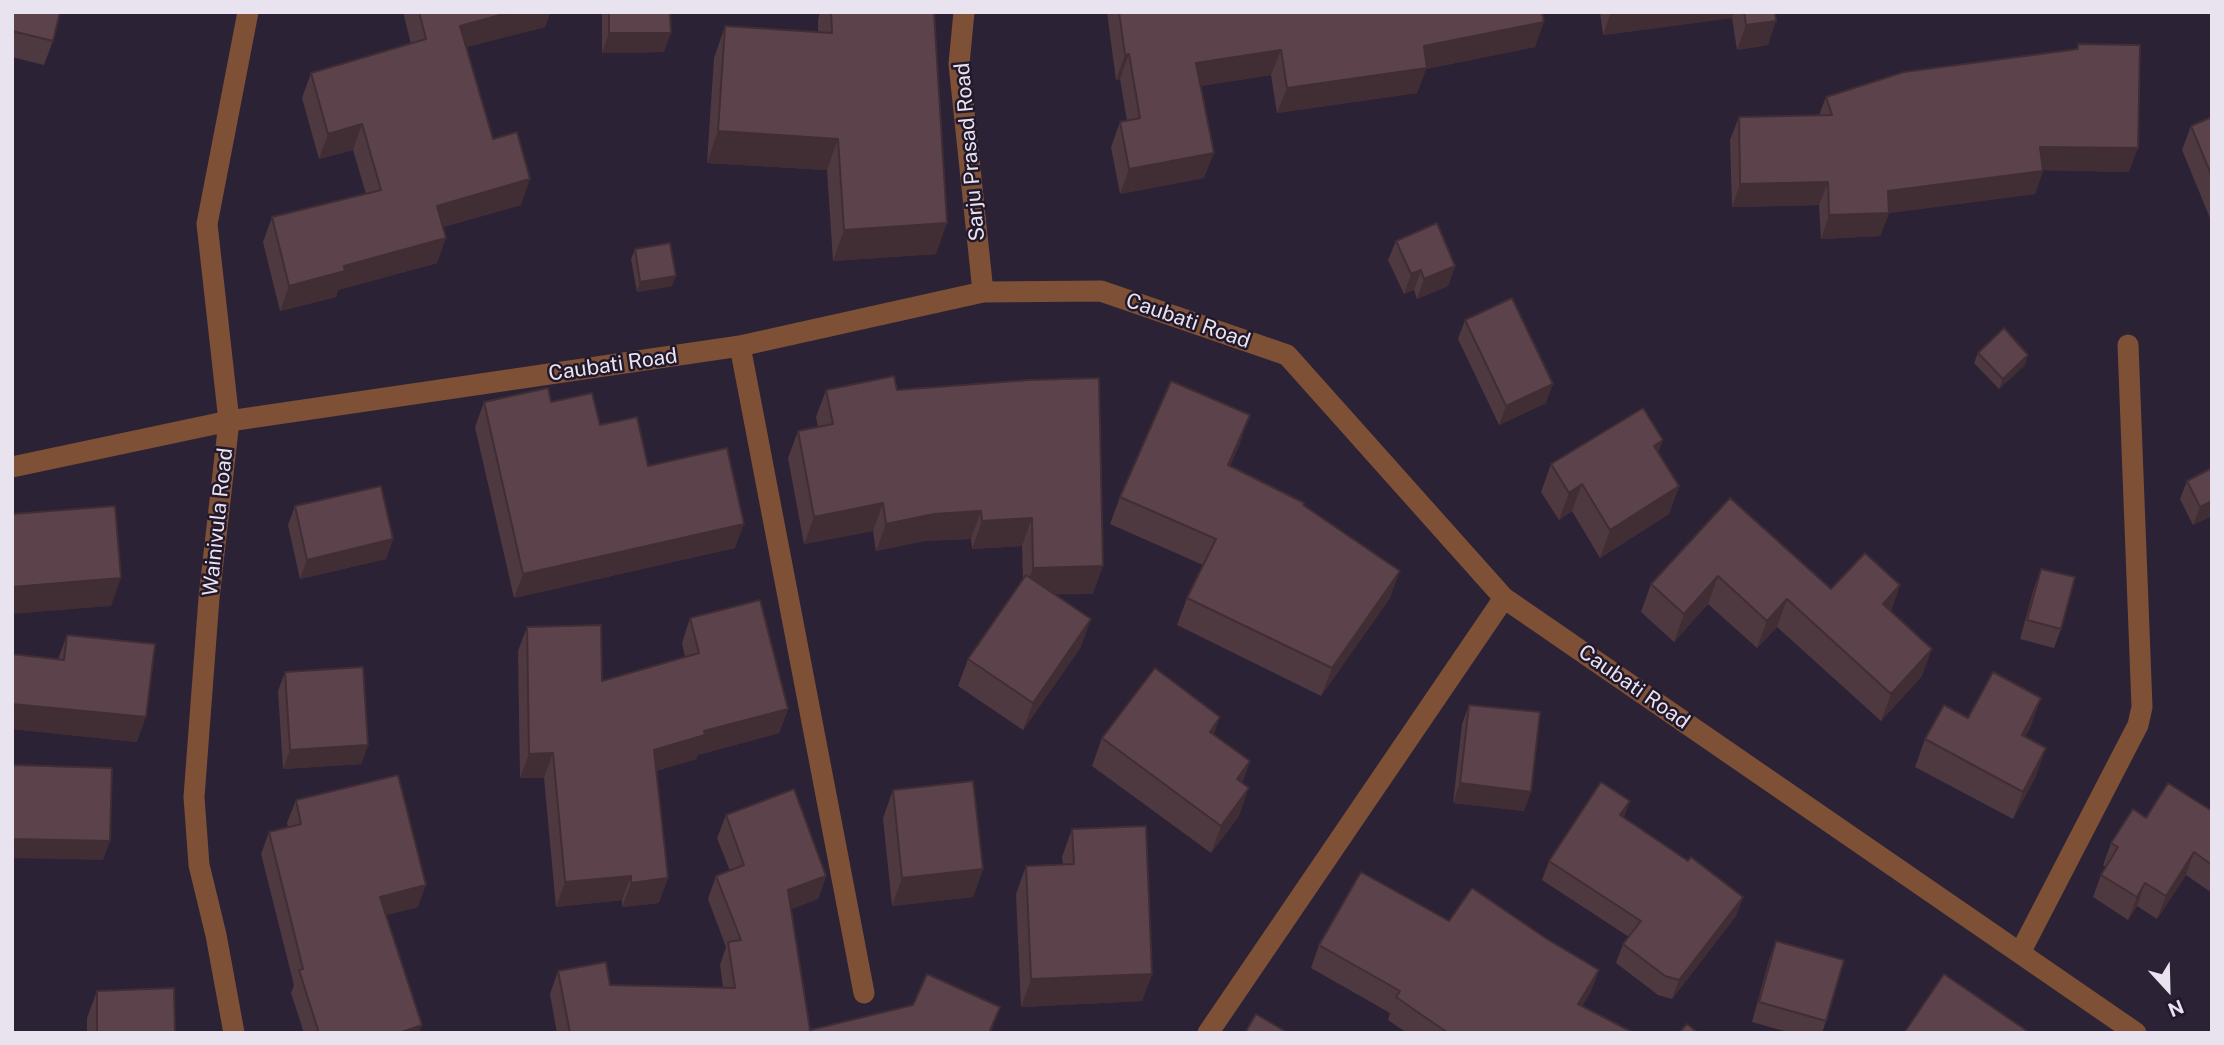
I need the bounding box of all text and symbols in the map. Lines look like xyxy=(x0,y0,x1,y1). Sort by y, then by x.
street label: Sarju Prasad Road xyxy=(950,62,990,242)
street label: Caubati Road xyxy=(1122,288,1254,354)
street label: Caubati Road xyxy=(547,343,679,387)
street label: Wainivula Road xyxy=(198,447,238,597)
street label: Caubati Road xyxy=(1574,639,1694,735)
north arrow xyxy=(2133,954,2203,1024)
text: N xyxy=(2165,995,2187,1021)

